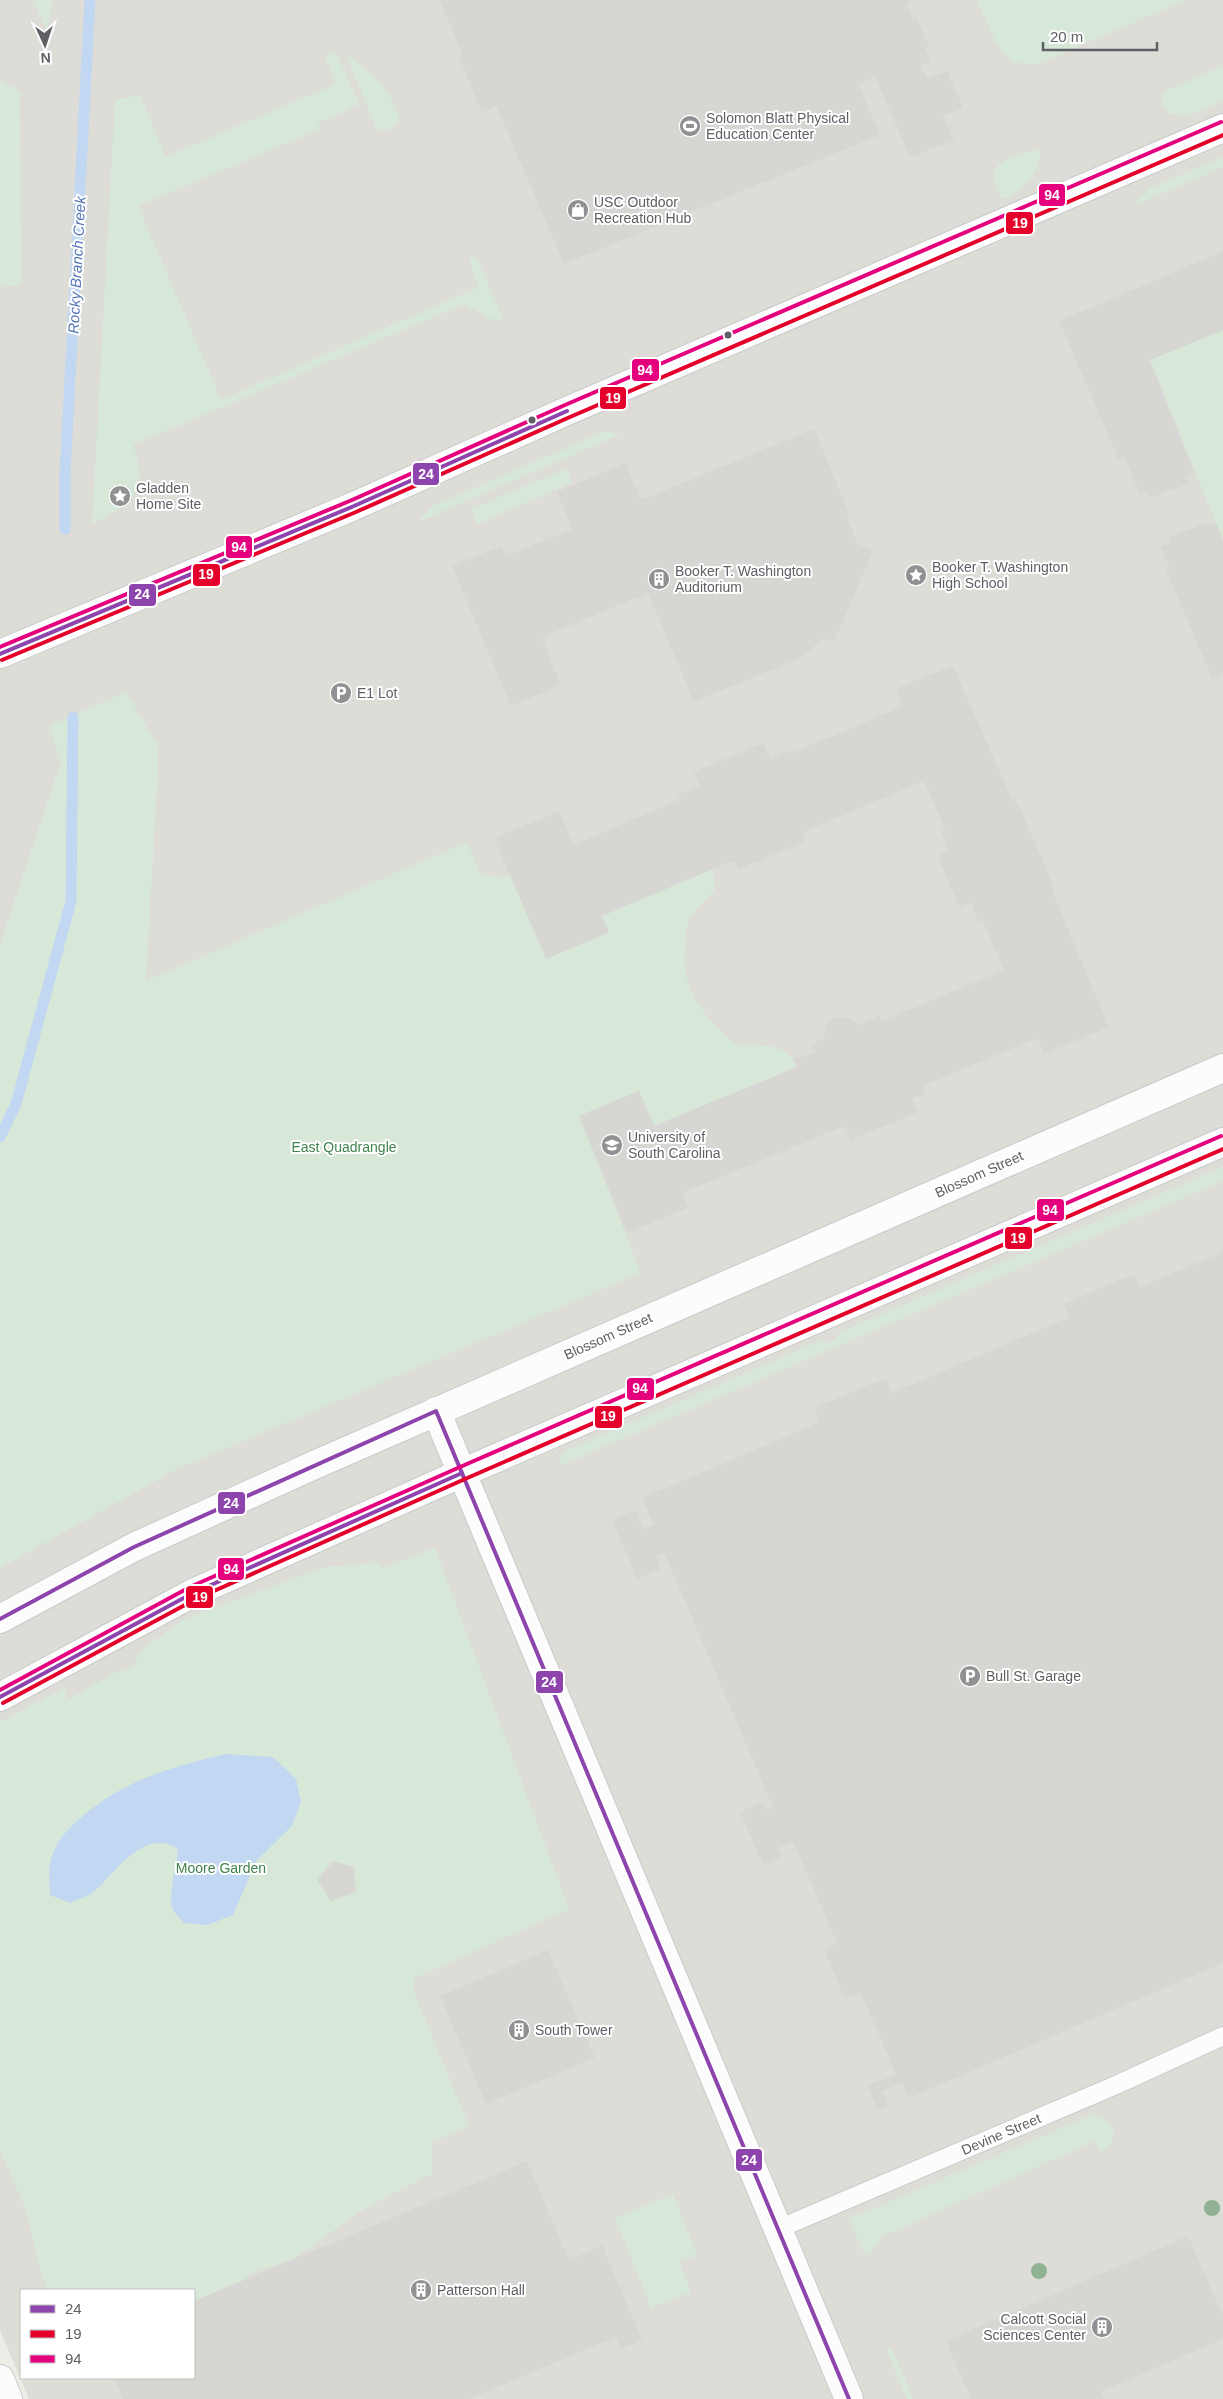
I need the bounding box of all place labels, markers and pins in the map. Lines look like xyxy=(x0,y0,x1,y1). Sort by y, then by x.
place label: Solomon Blatt Physical Education Center xyxy=(706,110,849,142)
sports icon: Solomon Blatt Physical Education Center xyxy=(678,114,702,138)
place label: USC Outdoor Recreation Hub xyxy=(594,194,691,226)
shop icon: USC Outdoor Recreation Hub xyxy=(566,198,590,222)
unlabelled marker xyxy=(723,330,733,340)
unlabelled marker xyxy=(527,415,537,425)
place label: Gladden Home Site xyxy=(136,480,202,512)
place icon: Gladden Home Site xyxy=(108,484,132,508)
place label: Booker T. Washington High School xyxy=(932,559,1068,591)
place label: Booker T. Washington Auditorium xyxy=(675,563,811,595)
place icon: Booker T. Washington High School xyxy=(904,563,928,587)
building icon: Booker T. Washington Auditorium xyxy=(647,567,671,591)
parking icon: E1 Lot xyxy=(329,681,353,705)
place label: E1 Lot xyxy=(357,685,398,701)
place label: University of South Carolina xyxy=(628,1129,721,1161)
school or university icon: University of South Carolina xyxy=(600,1133,624,1157)
parking icon: Bull St. Garage xyxy=(958,1664,982,1688)
place label: Bull St. Garage xyxy=(986,1668,1081,1684)
building icon: South Tower xyxy=(507,2018,531,2042)
place label: South Tower xyxy=(535,2022,613,2038)
building icon: Patterson Hall xyxy=(409,2278,433,2302)
place label: Patterson Hall xyxy=(437,2282,525,2298)
place label: Calcott Social Sciences Center xyxy=(983,2311,1086,2343)
building icon: Calcott Social Sciences Center xyxy=(1090,2315,1114,2339)

